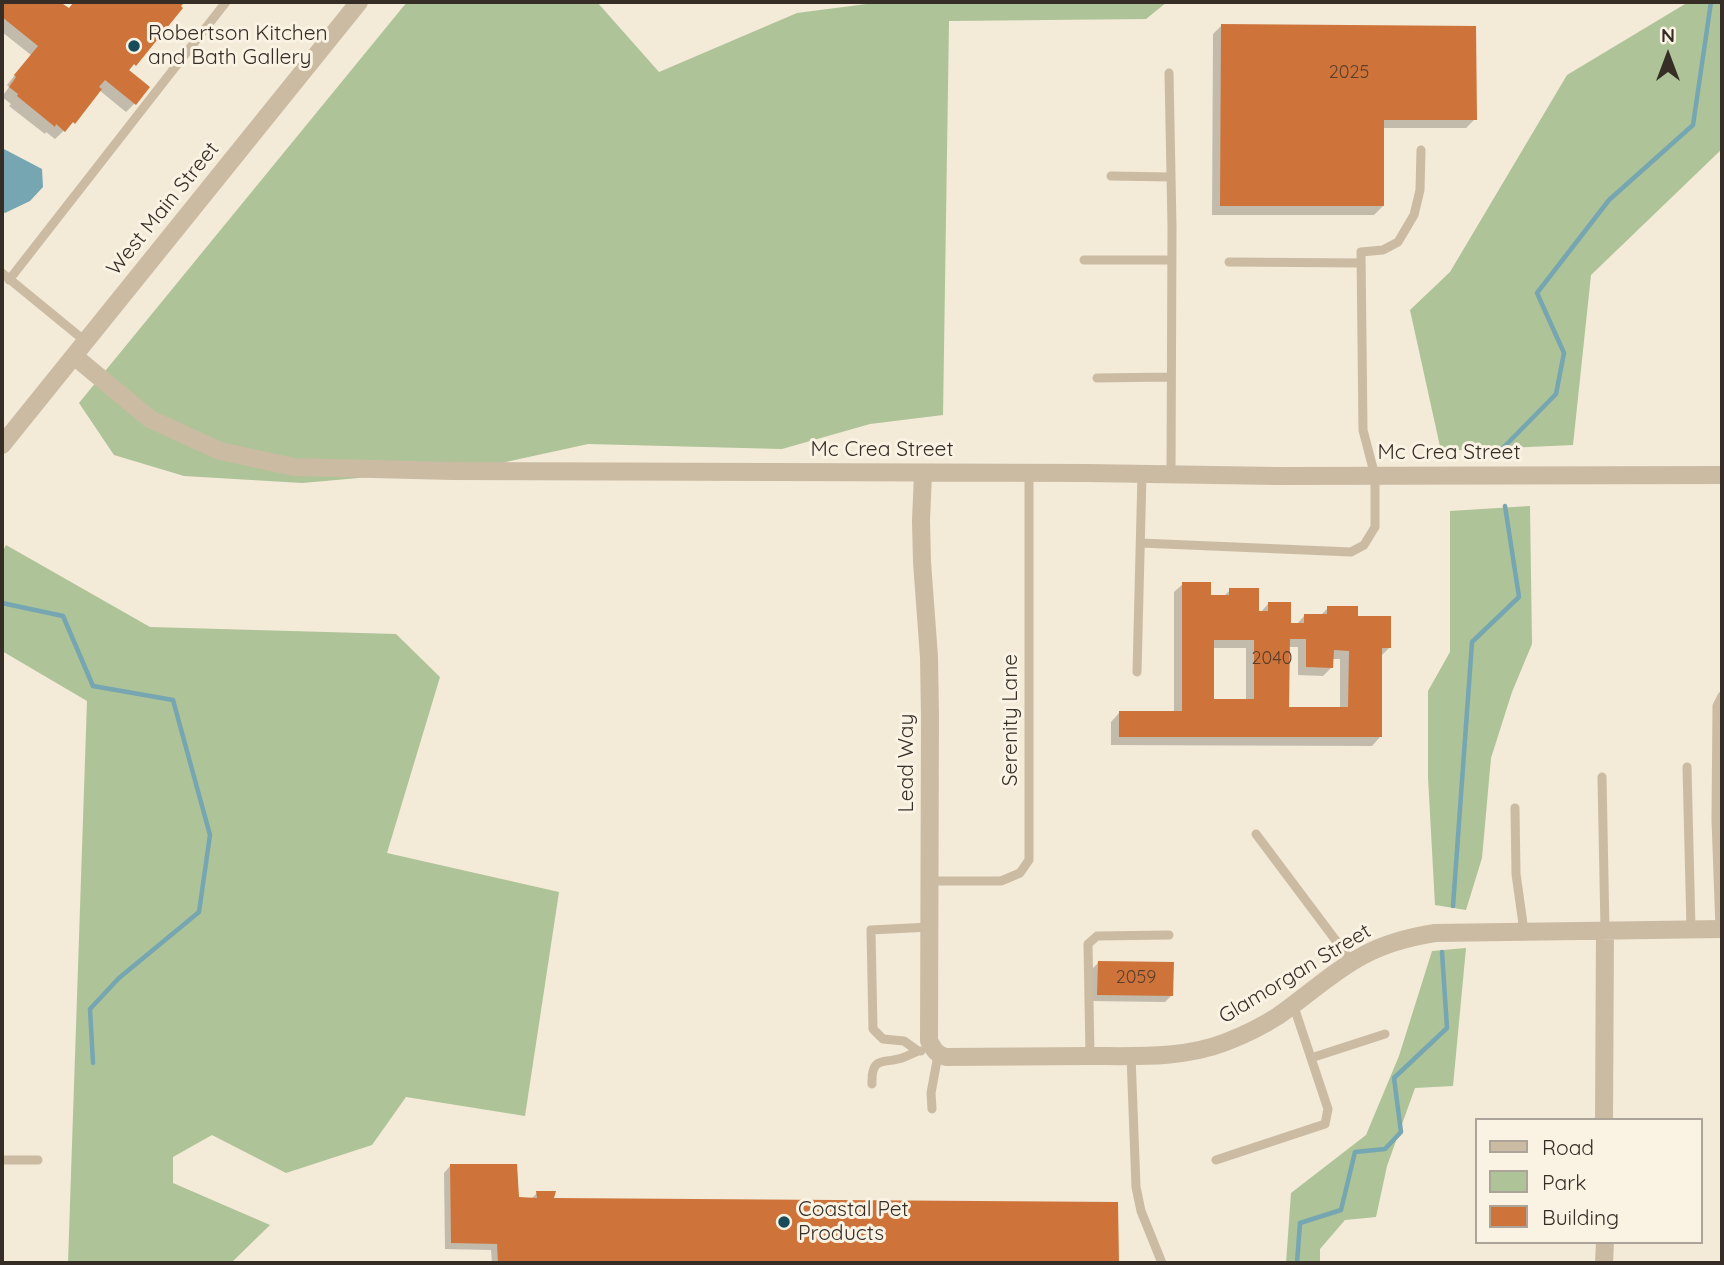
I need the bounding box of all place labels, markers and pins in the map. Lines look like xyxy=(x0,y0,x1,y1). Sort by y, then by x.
place label: Robertson Kitchen and Bath Gallery xyxy=(148,21,328,71)
marker: Robertson Kitchen and Bath Gallery xyxy=(126,38,142,54)
place label: Coastal Pet Products xyxy=(798,1197,909,1247)
marker: Coastal Pet Products xyxy=(776,1214,792,1230)

